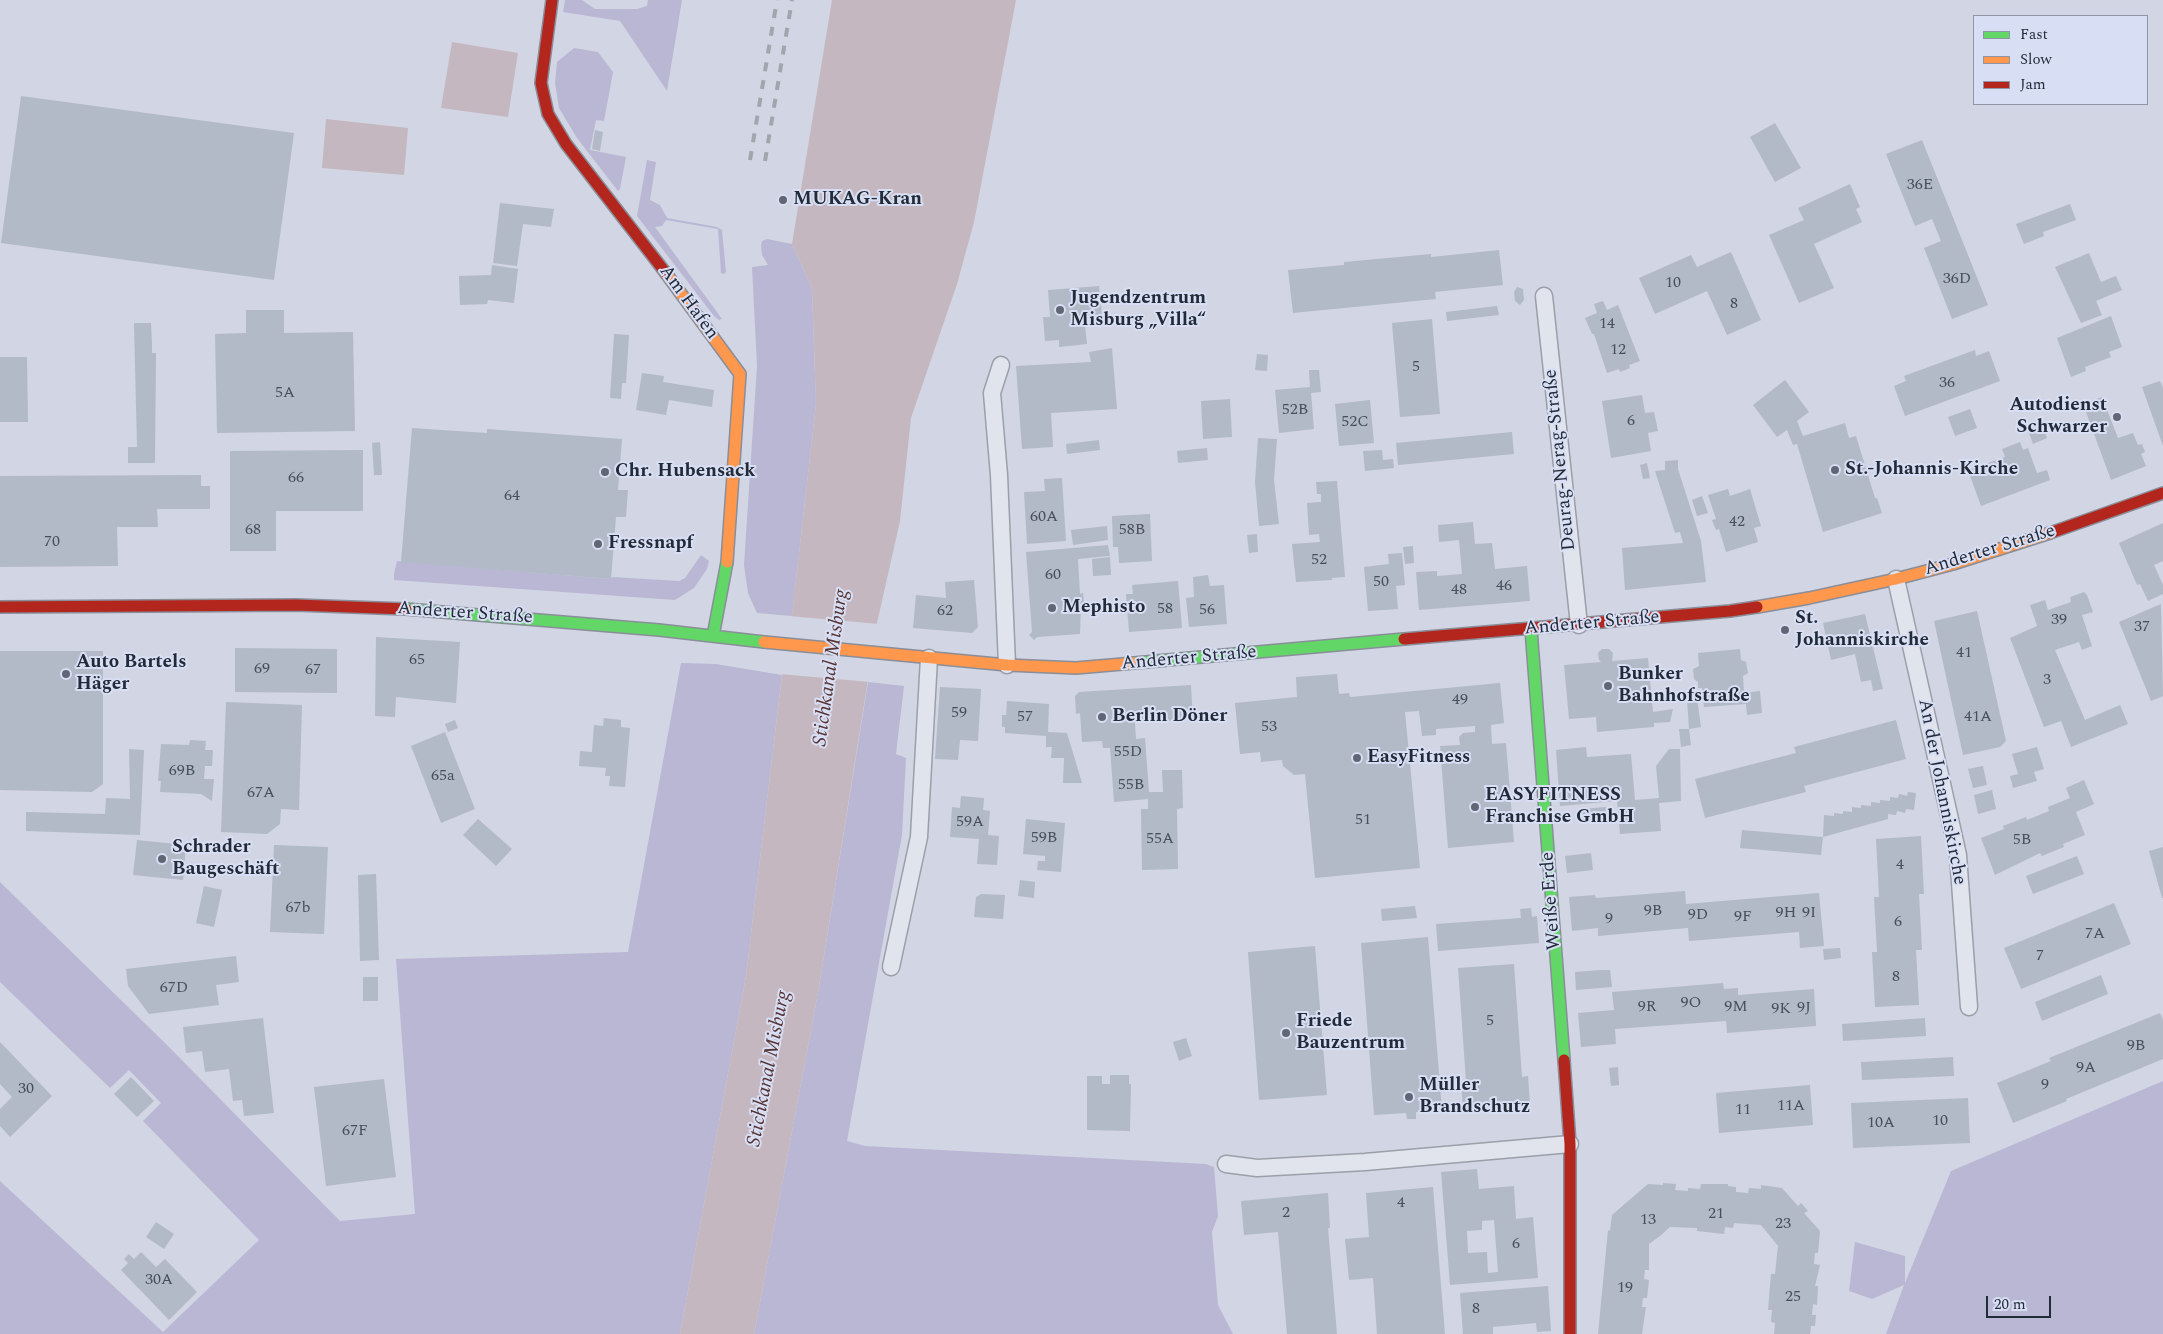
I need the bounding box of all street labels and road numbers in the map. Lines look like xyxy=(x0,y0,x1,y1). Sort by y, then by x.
street label: Am Hafen xyxy=(653,261,723,345)
street label: Deurag-Nerag-Straße xyxy=(1540,368,1582,552)
street label: Anderter Straße xyxy=(1922,520,2058,582)
street label: Anderter Straße xyxy=(396,598,534,630)
street label: Anderter Straße xyxy=(1523,607,1661,641)
street label: Anderter Straße xyxy=(1120,642,1258,676)
street label: An der Johanniskirche xyxy=(1912,697,1970,887)
street label: Weiße Erde xyxy=(1537,851,1567,951)

